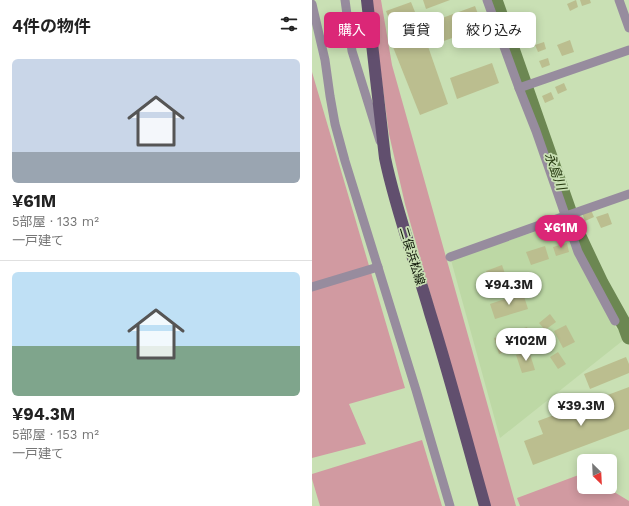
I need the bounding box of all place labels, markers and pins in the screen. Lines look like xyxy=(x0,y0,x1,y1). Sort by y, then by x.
pin: ¥61M xyxy=(537,215,585,249)
pin: ¥94.3M xyxy=(476,272,542,306)
pin: ¥102M xyxy=(498,328,554,362)
pin: ¥39.3M xyxy=(548,393,614,427)

